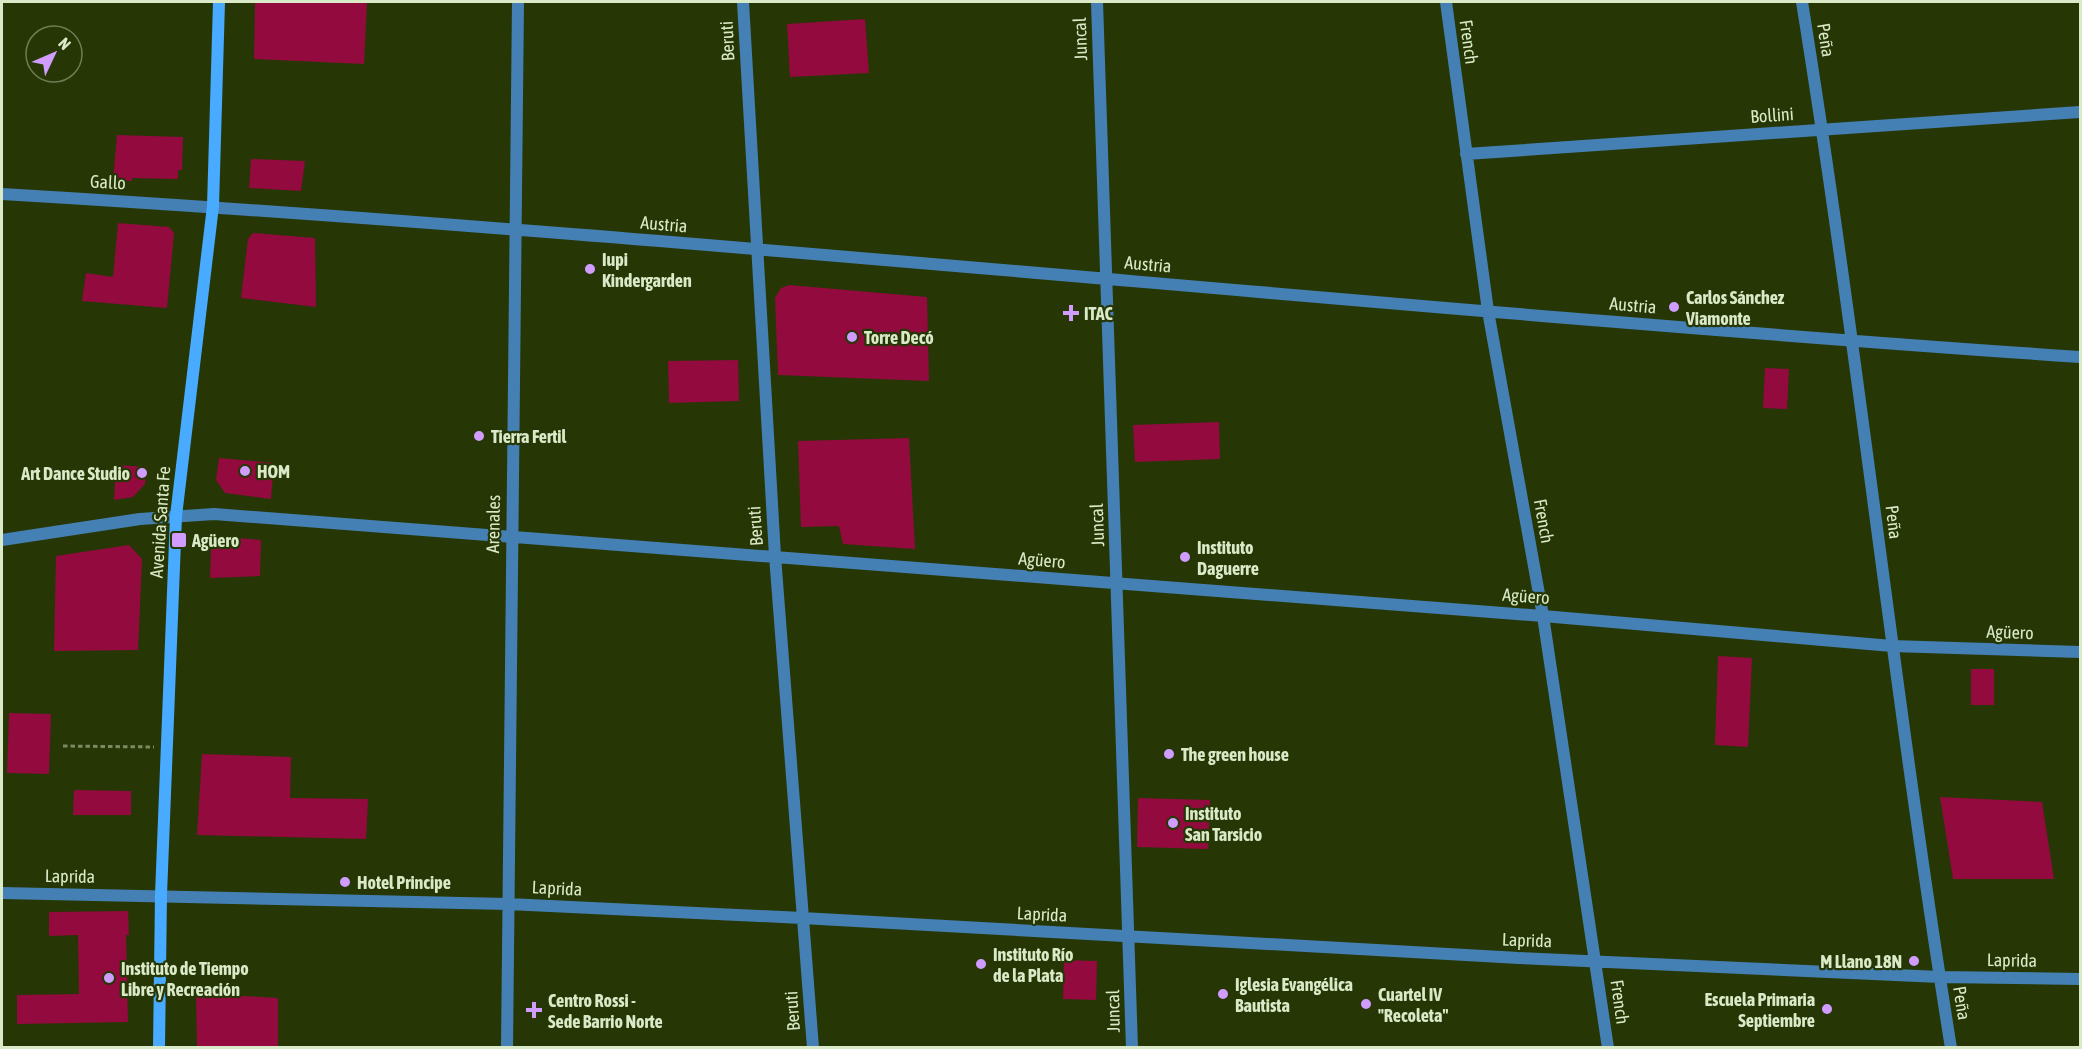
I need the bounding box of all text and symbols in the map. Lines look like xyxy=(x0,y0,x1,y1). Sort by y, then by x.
street label: Juncal xyxy=(1069,17,1091,61)
street label: French xyxy=(1456,19,1482,65)
street label: Beruti xyxy=(715,20,739,62)
street label: Peña xyxy=(1813,22,1839,58)
north arrow xyxy=(24,24,84,84)
text: N xyxy=(55,34,75,53)
street label: Bollini xyxy=(1750,103,1794,127)
street label: Gallo xyxy=(90,171,126,193)
street label: Austria xyxy=(640,211,688,237)
place label: Iupi Kindergarden xyxy=(602,249,692,291)
street label: Austria xyxy=(1124,251,1172,277)
marker: Iupi Kindergarden xyxy=(583,262,597,276)
place label: Carlos Sánchez Viamonte xyxy=(1685,287,1785,329)
street label: Austria xyxy=(1609,292,1657,318)
marker: Carlos Sánchez Viamonte xyxy=(1667,300,1681,314)
place label: ITAC xyxy=(1084,303,1113,324)
marker: ITAC xyxy=(1062,304,1080,322)
place label: Torre Decó xyxy=(864,327,934,348)
marker: Torre Decó xyxy=(845,330,859,344)
place label: Tierra Fertil xyxy=(491,426,566,447)
marker: Tierra Fertil xyxy=(472,429,486,443)
place label: HOM xyxy=(257,461,290,482)
place label: Art Dance Studio xyxy=(20,463,130,484)
marker: HOM xyxy=(238,464,252,478)
street label: Avenida Santa Fe xyxy=(146,465,174,579)
marker: Art Dance Studio xyxy=(135,466,149,480)
street label: Arenales xyxy=(482,495,504,553)
street label: French xyxy=(1530,497,1558,545)
street label: Juncal xyxy=(1086,503,1108,547)
street label: Peña xyxy=(1882,504,1906,540)
street label: Beruti xyxy=(743,505,767,547)
place label: Agüero xyxy=(191,530,239,551)
marker: Agüero xyxy=(170,531,188,549)
place label: Instituto Daguerre xyxy=(1197,537,1259,579)
street label: Agüero xyxy=(1018,547,1066,573)
marker: Instituto Daguerre xyxy=(1178,550,1192,564)
street label: Agüero xyxy=(1502,584,1550,608)
street label: Agüero xyxy=(1986,621,2034,643)
place label: The green house xyxy=(1181,744,1289,765)
marker: The green house xyxy=(1162,747,1176,761)
place label: Instituto San Tarsicio xyxy=(1185,803,1262,845)
marker: Instituto San Tarsicio xyxy=(1166,816,1180,830)
street label: Laprida xyxy=(45,865,95,887)
place label: Hotel Principe xyxy=(357,872,451,893)
marker: Hotel Principe xyxy=(338,875,352,889)
street label: Laprida xyxy=(531,876,583,900)
street label: Laprida xyxy=(1016,902,1068,926)
street label: Laprida xyxy=(1502,929,1552,951)
place label: Instituto Río de la Plata xyxy=(993,944,1073,986)
street label: Laprida xyxy=(1987,949,2037,971)
place label: M Llano 18N xyxy=(1820,951,1902,972)
marker: M Llano 18N xyxy=(1907,954,1921,968)
marker: Instituto Río de la Plata xyxy=(974,957,988,971)
place label: Instituto de Tiempo Libre y Recreación xyxy=(121,958,249,1000)
marker: Instituto de Tiempo Libre y Recreación xyxy=(102,971,116,985)
place label: Iglesia Evangélica Bautista xyxy=(1235,974,1353,1016)
street label: French xyxy=(1607,979,1633,1025)
place label: Cuartel IV "Recoleta" xyxy=(1378,984,1448,1026)
street label: Peña xyxy=(1949,985,1975,1021)
marker: Iglesia Evangélica Bautista xyxy=(1216,987,1230,1001)
street label: Juncal xyxy=(1102,989,1124,1033)
place label: Escuela Primaria Septiembre xyxy=(1704,989,1815,1031)
place label: Centro Rossi - Sede Barrio Norte xyxy=(548,990,663,1032)
street label: Beruti xyxy=(780,990,804,1032)
marker: Cuartel IV "Recoleta" xyxy=(1359,997,1373,1011)
marker: Centro Rossi - Sede Barrio Norte xyxy=(525,1001,543,1019)
marker: Escuela Primaria Septiembre xyxy=(1820,1002,1834,1016)

